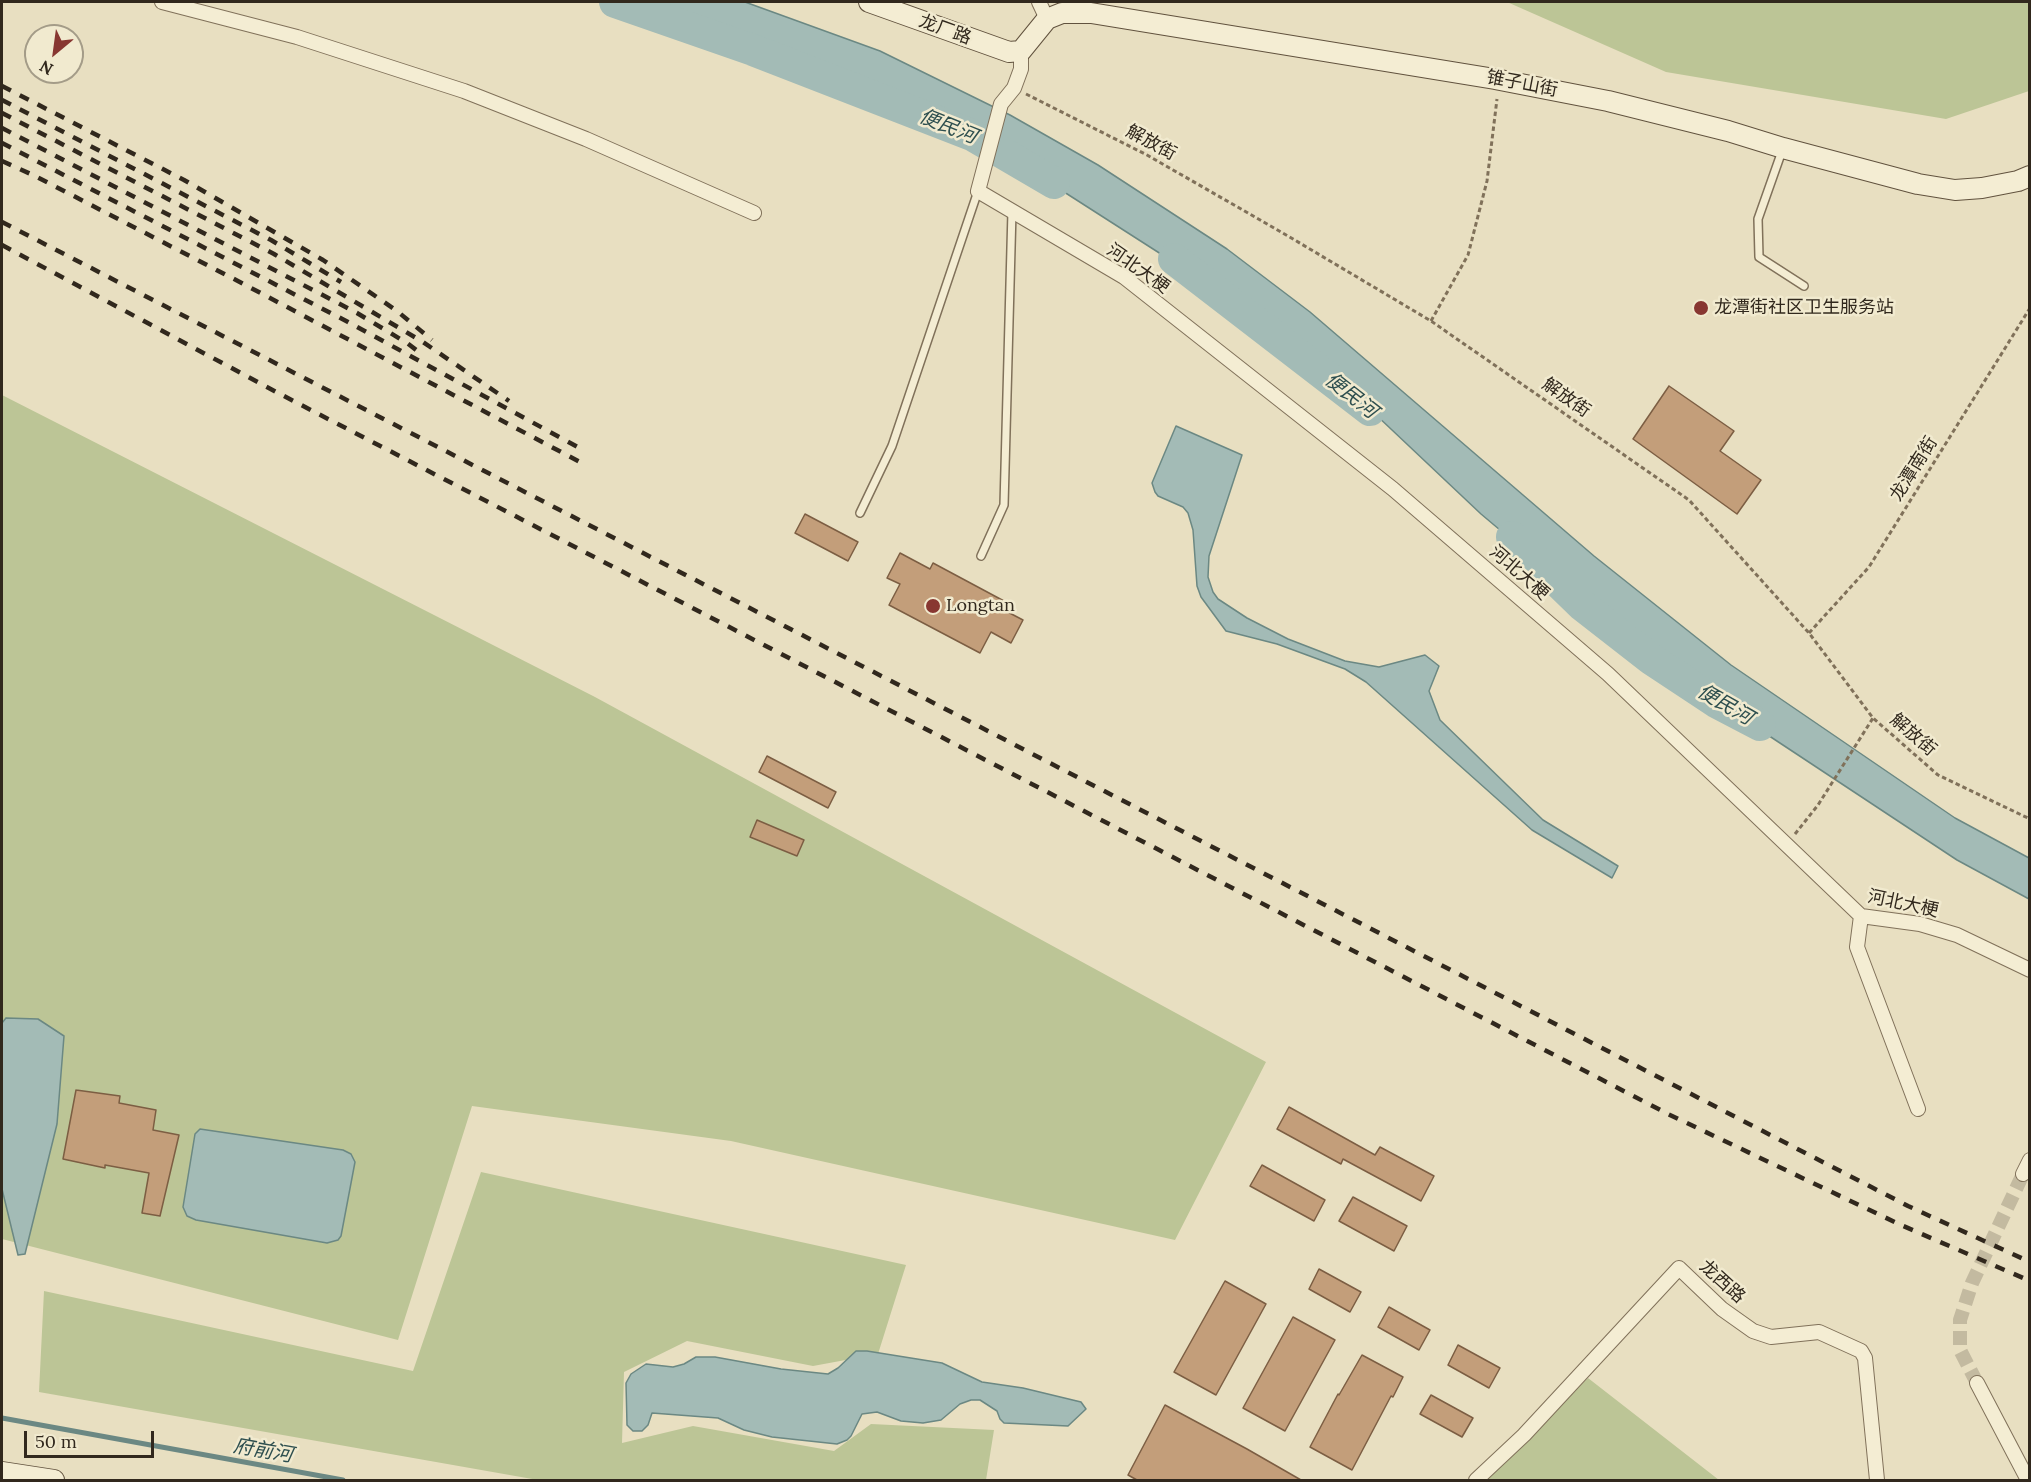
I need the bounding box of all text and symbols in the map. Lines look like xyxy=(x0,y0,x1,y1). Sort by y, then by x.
street label: 龙厂路 xyxy=(916,11,974,49)
north arrow xyxy=(24,24,84,84)
text: N xyxy=(36,56,57,80)
street label: 锥子山街 xyxy=(1485,67,1559,101)
water label: 便民河 xyxy=(916,105,980,149)
street label: 解放街 xyxy=(1122,121,1180,165)
street label: 河北大梗 xyxy=(1102,240,1174,298)
place label: 龙潭街社区卫生服务站 xyxy=(1714,297,1894,319)
marker: 龙潭街社区卫生服务站 xyxy=(1692,299,1710,317)
water label: 便民河 xyxy=(1320,368,1382,424)
street label: 解放街 xyxy=(1538,374,1594,422)
street label: 龙潭南街 xyxy=(1886,433,1942,505)
street label: 河北大梗 xyxy=(1485,541,1553,605)
place label: Longtan xyxy=(946,595,1015,617)
marker: Longtan xyxy=(924,597,942,615)
water label: 便民河 xyxy=(1693,680,1757,730)
street label: 解放街 xyxy=(1886,709,1940,761)
street label: 河北大梗 xyxy=(1866,886,1940,922)
street label: 龙西路 xyxy=(1695,1256,1749,1308)
scale bar xyxy=(27,1419,158,1457)
text: 50 m xyxy=(35,1430,77,1453)
water label: 府前河 xyxy=(231,1434,295,1468)

